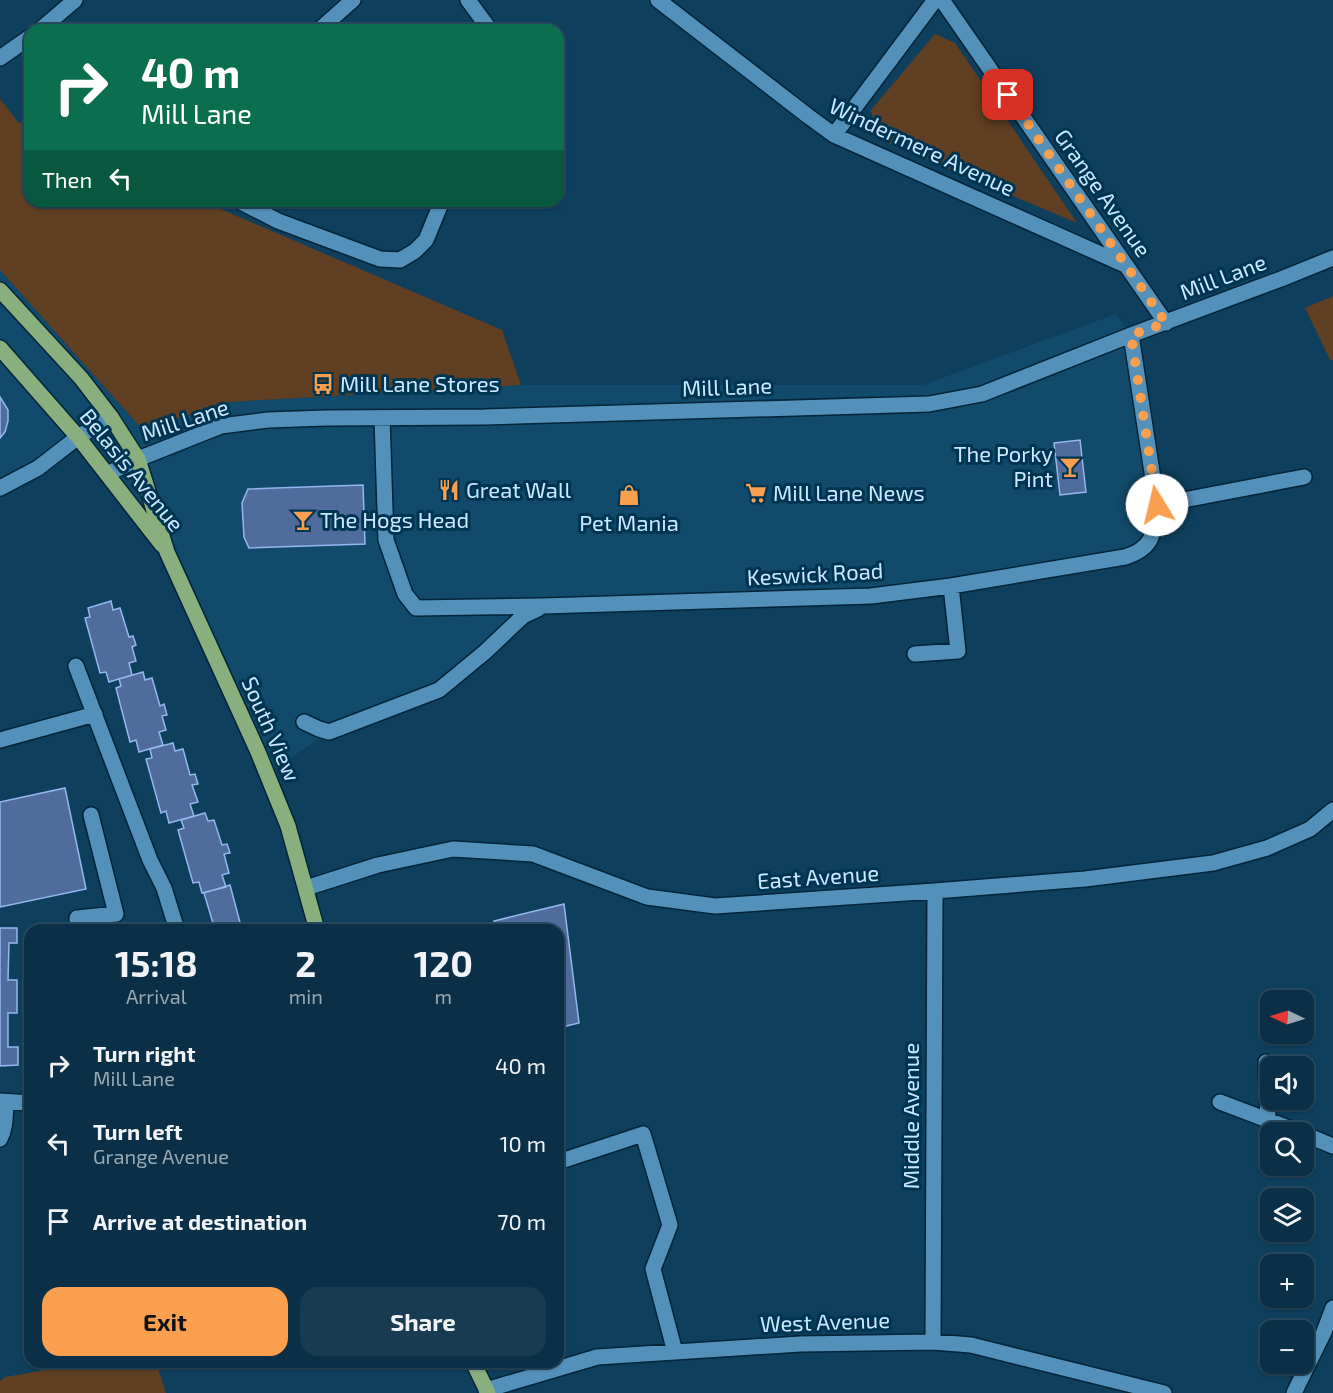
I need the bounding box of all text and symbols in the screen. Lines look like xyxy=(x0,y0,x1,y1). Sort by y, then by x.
text: 40 m xyxy=(141,46,240,96)
icon: right xyxy=(42,48,120,126)
pin xyxy=(982,69,1033,120)
icon: arrive xyxy=(991,78,1024,111)
street label: Windermere Avenue xyxy=(825,92,1019,201)
text: Mill Lane xyxy=(141,97,252,129)
street label: Grange Avenue xyxy=(1050,124,1157,261)
icon: left xyxy=(104,162,137,195)
text: Then xyxy=(42,166,92,192)
street label: Mill Lane xyxy=(1176,248,1269,304)
place label: Mill Lane Stores xyxy=(340,370,500,396)
street label: Mill Lane xyxy=(681,371,772,401)
bus stop icon: Mill Lane Stores xyxy=(311,372,335,396)
street label: Mill Lane xyxy=(138,393,232,445)
street label: Belasis Avenue xyxy=(75,403,190,536)
place label: The Porky Pint xyxy=(954,440,1053,491)
bar icon: The Porky Pint xyxy=(1058,455,1082,479)
position arrow xyxy=(1125,473,1189,537)
place label: Great Wall xyxy=(466,476,571,502)
restaurant icon: Great Wall xyxy=(437,478,461,502)
place label: Mill Lane News xyxy=(773,479,925,505)
supermarket icon: Mill Lane News xyxy=(744,481,768,505)
shop icon: Pet Mania xyxy=(617,483,641,507)
place label: The Hogs Head xyxy=(320,506,469,532)
bar icon: The Hogs Head xyxy=(291,508,315,532)
place label: Pet Mania xyxy=(579,509,679,535)
street label: Keswick Road xyxy=(746,556,884,590)
street label: South View xyxy=(237,672,307,785)
street label: East Avenue xyxy=(756,859,880,893)
text: 15:18 xyxy=(115,941,198,984)
text: 2 xyxy=(295,941,316,984)
text: 120 xyxy=(414,941,473,984)
text: Arrival xyxy=(126,984,187,1008)
text: min xyxy=(289,984,323,1008)
text: m xyxy=(435,984,452,1008)
north arrow xyxy=(1260,990,1314,1044)
map controls xyxy=(1260,990,1314,1374)
text: Turn right xyxy=(93,1040,195,1066)
street label: Middle Avenue xyxy=(897,1043,923,1189)
icon: right xyxy=(42,1049,75,1082)
text: 40 m xyxy=(495,1052,546,1078)
button: sound xyxy=(1260,1056,1314,1110)
text: Mill Lane xyxy=(93,1066,175,1090)
text: Turn left xyxy=(93,1118,182,1144)
button: search xyxy=(1260,1122,1314,1176)
icon: left xyxy=(42,1127,75,1160)
text: 10 m xyxy=(500,1130,546,1156)
text: Grange Avenue xyxy=(93,1144,229,1168)
button: layers xyxy=(1260,1188,1314,1242)
icon: arrive xyxy=(42,1205,75,1238)
text: Arrive at destination xyxy=(93,1208,307,1234)
text: 70 m xyxy=(497,1208,546,1234)
button: + xyxy=(1260,1254,1314,1308)
button: Exit xyxy=(42,1287,288,1356)
button: Share xyxy=(300,1287,546,1356)
street label: West Avenue xyxy=(760,1306,890,1336)
button: − xyxy=(1260,1320,1314,1374)

